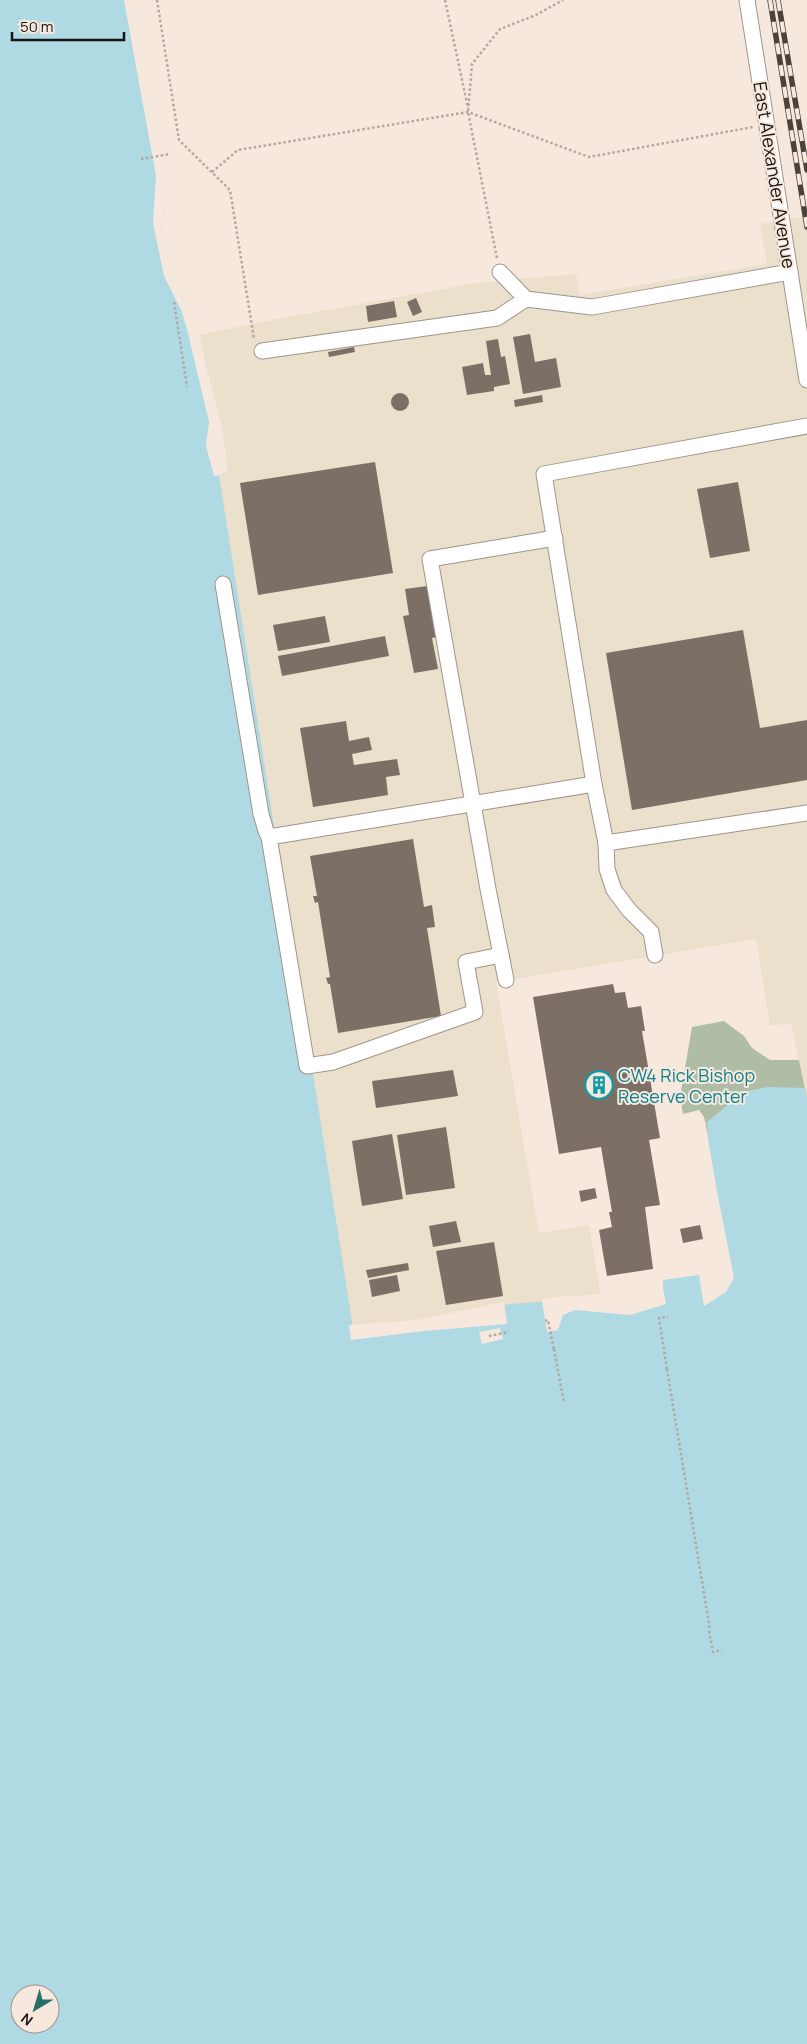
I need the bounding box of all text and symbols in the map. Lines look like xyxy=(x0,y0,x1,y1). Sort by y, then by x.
scale bar xyxy=(12,10,125,42)
text: 50 m xyxy=(20,16,54,37)
street label: East Alexander Avenue xyxy=(748,80,802,270)
place label: CW4 Rick Bishop Reserve Center xyxy=(618,1063,755,1108)
building icon: CW4 Rick Bishop Reserve Center xyxy=(584,1070,614,1100)
north arrow xyxy=(10,1984,60,2034)
text: N xyxy=(17,2009,37,2030)

